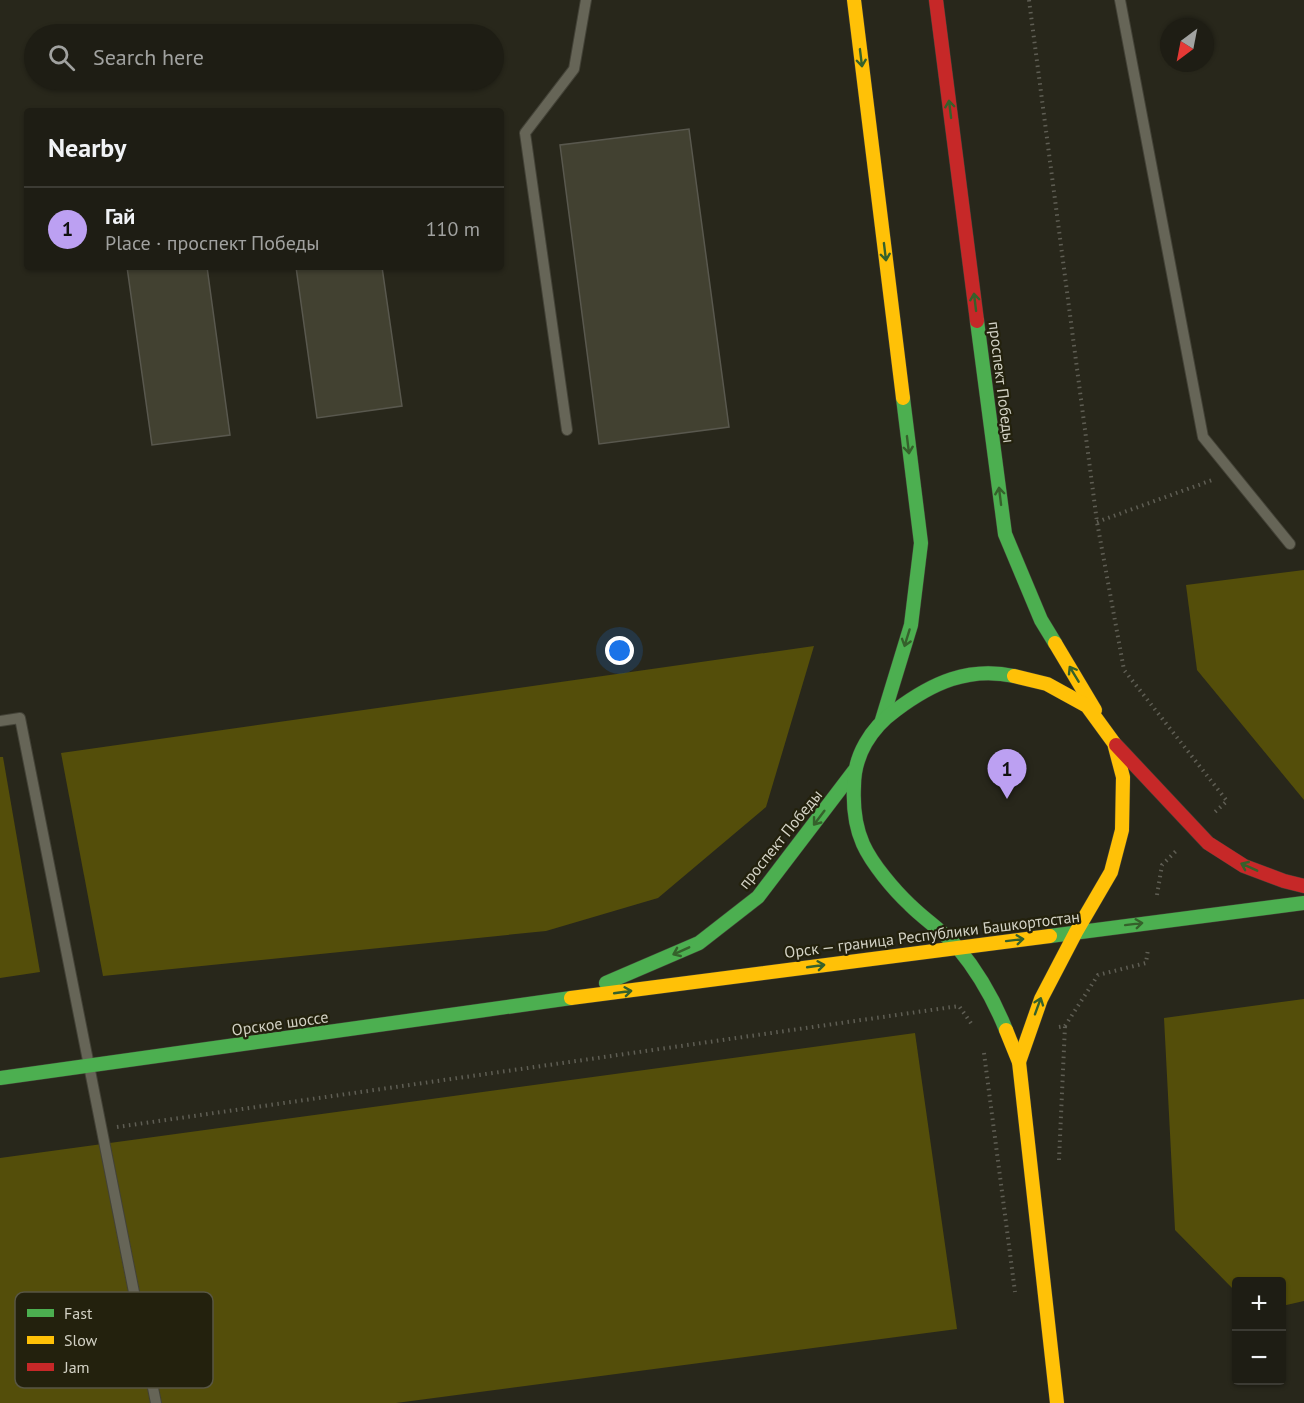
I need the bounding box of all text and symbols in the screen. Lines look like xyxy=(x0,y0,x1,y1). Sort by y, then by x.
north arrow xyxy=(1160,18,1214,72)
search box xyxy=(24,24,504,90)
icon: search xyxy=(45,41,78,74)
text: Search here xyxy=(93,43,204,71)
one-way arrow xyxy=(856,48,867,67)
one-way arrow xyxy=(944,100,955,119)
text: Nearby xyxy=(48,131,126,164)
text: Гай xyxy=(105,202,135,230)
text: 1 xyxy=(62,216,73,242)
text: 110 m xyxy=(426,216,480,242)
text: Place · проспект Победы xyxy=(105,230,319,256)
one-way arrow xyxy=(879,241,890,261)
one-way arrow xyxy=(970,293,981,313)
street label: проспект Победы xyxy=(985,320,1019,444)
one-way arrow xyxy=(903,435,914,455)
one-way arrow xyxy=(995,486,1006,506)
one-way arrow xyxy=(901,628,912,647)
your location xyxy=(605,636,634,665)
one-way arrow xyxy=(1067,666,1079,683)
pin: 1 xyxy=(988,750,1026,799)
street label: проспект Победы xyxy=(734,785,826,893)
one-way arrow xyxy=(813,809,826,825)
one-way arrow xyxy=(1240,861,1258,872)
street label: Орск — граница Республики Башкортостан xyxy=(783,906,1081,962)
one-way arrow xyxy=(1124,919,1144,930)
one-way arrow xyxy=(1005,934,1024,945)
one-way arrow xyxy=(672,946,690,957)
one-way arrow xyxy=(806,960,826,971)
one-way arrow xyxy=(612,986,632,997)
one-way arrow xyxy=(1034,998,1045,1016)
street label: Орское шоссе xyxy=(230,1006,330,1040)
map controls xyxy=(1232,1277,1286,1385)
button: + xyxy=(1232,1277,1286,1331)
legend xyxy=(15,1292,213,1388)
text: Fast xyxy=(64,1303,93,1323)
text: Slow xyxy=(64,1330,98,1350)
button: − xyxy=(1232,1331,1286,1385)
text: Jam xyxy=(63,1357,90,1377)

